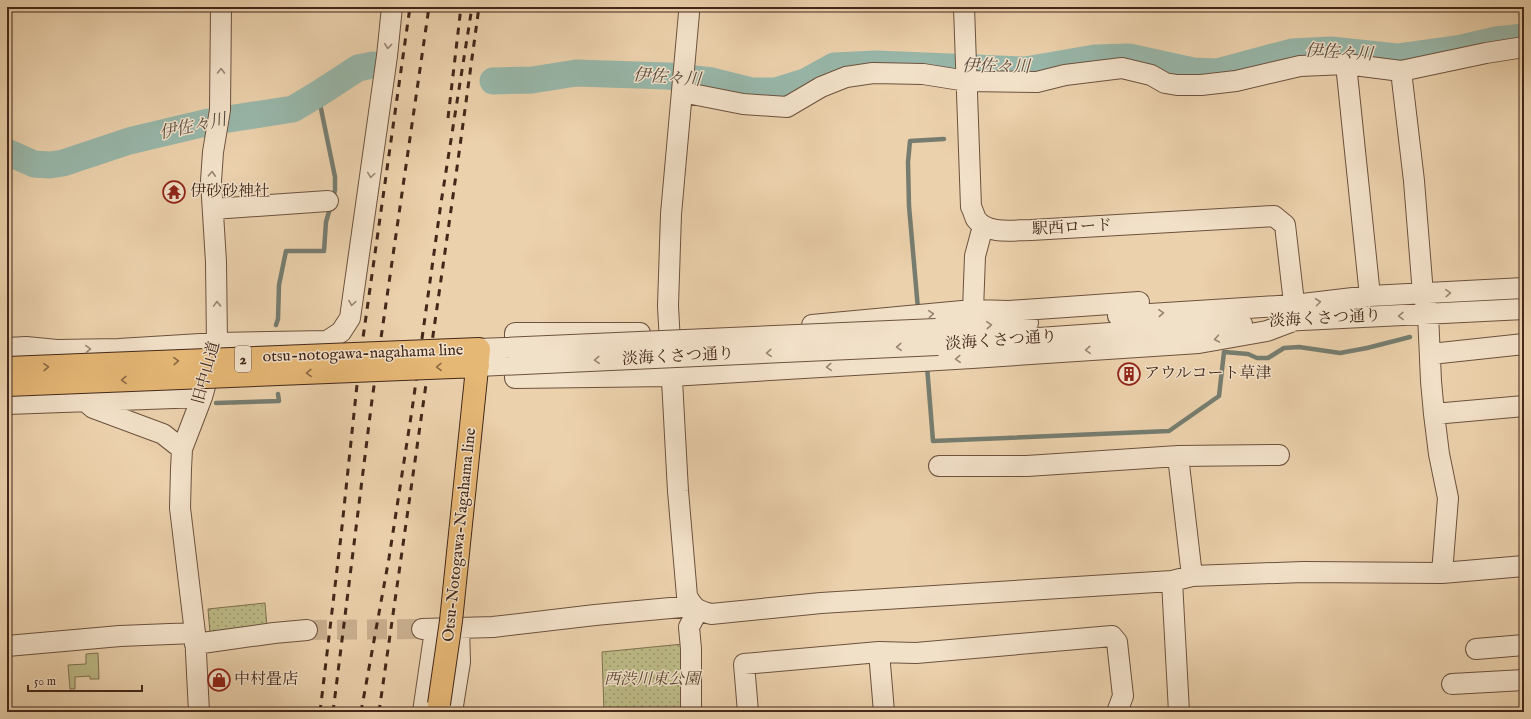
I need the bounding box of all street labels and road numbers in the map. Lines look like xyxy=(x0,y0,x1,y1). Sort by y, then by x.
street label: 駅西ロード xyxy=(1032,216,1112,240)
street label: 淡海くさつ通り xyxy=(1269,306,1381,332)
street label: 淡海くさつ通り xyxy=(944,327,1058,355)
street label: 旧中山道 xyxy=(189,339,225,407)
street label: otsu-notogawa-nagahama line xyxy=(262,341,464,367)
street label: 淡海くさつ通り xyxy=(622,344,734,370)
road number: 2 xyxy=(235,346,251,372)
street label: Otsu-Notogawa-Nagahama line xyxy=(439,427,481,643)

